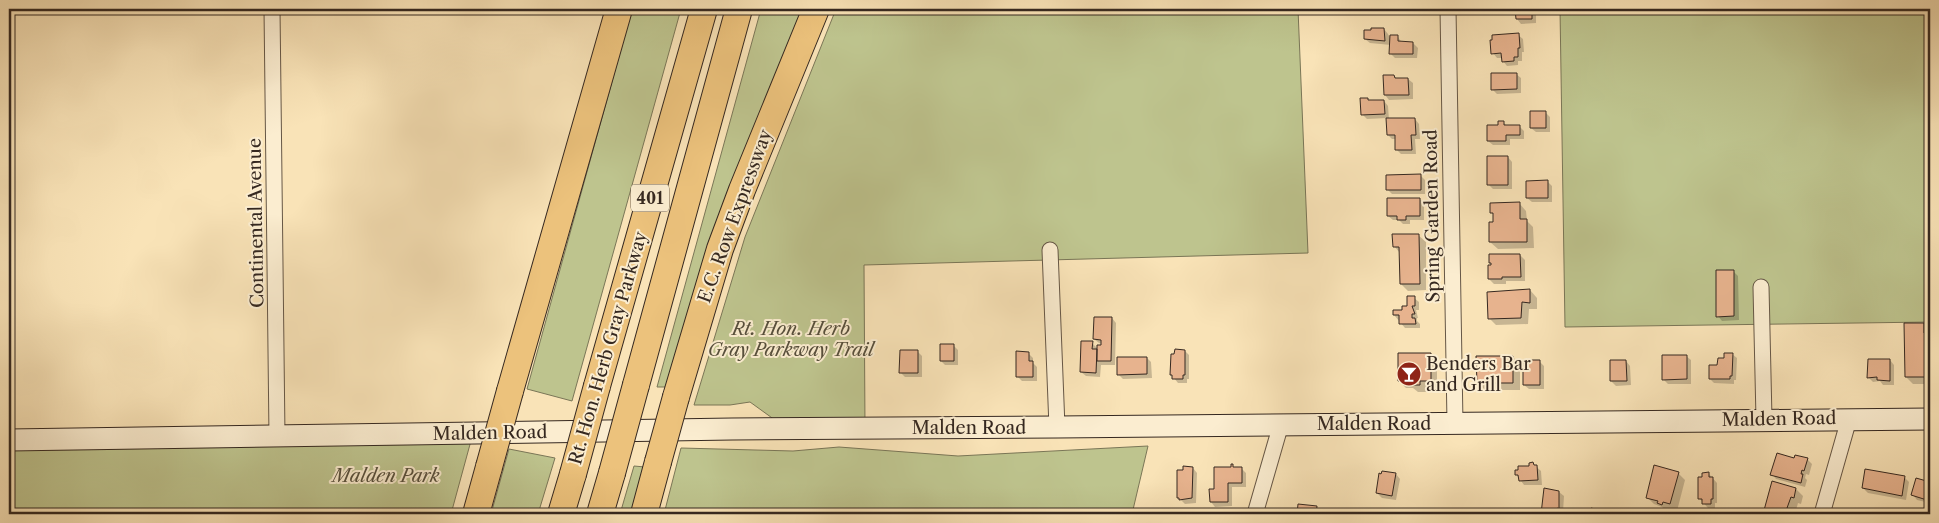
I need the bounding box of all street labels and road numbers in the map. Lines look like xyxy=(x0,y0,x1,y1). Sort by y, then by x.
street label: E.C. Row Expressway xyxy=(693,125,777,306)
street label: Spring Garden Road xyxy=(1419,129,1445,303)
street label: Continental Avenue xyxy=(244,138,268,308)
road number: 401 xyxy=(631,184,669,212)
street label: Rt. Hon. Herb Gray Parkway xyxy=(564,228,652,467)
street label: Malden Road xyxy=(1722,407,1836,431)
street label: Malden Road xyxy=(1317,413,1431,435)
street label: Malden Road xyxy=(912,417,1026,439)
street label: Malden Road xyxy=(433,421,547,445)

